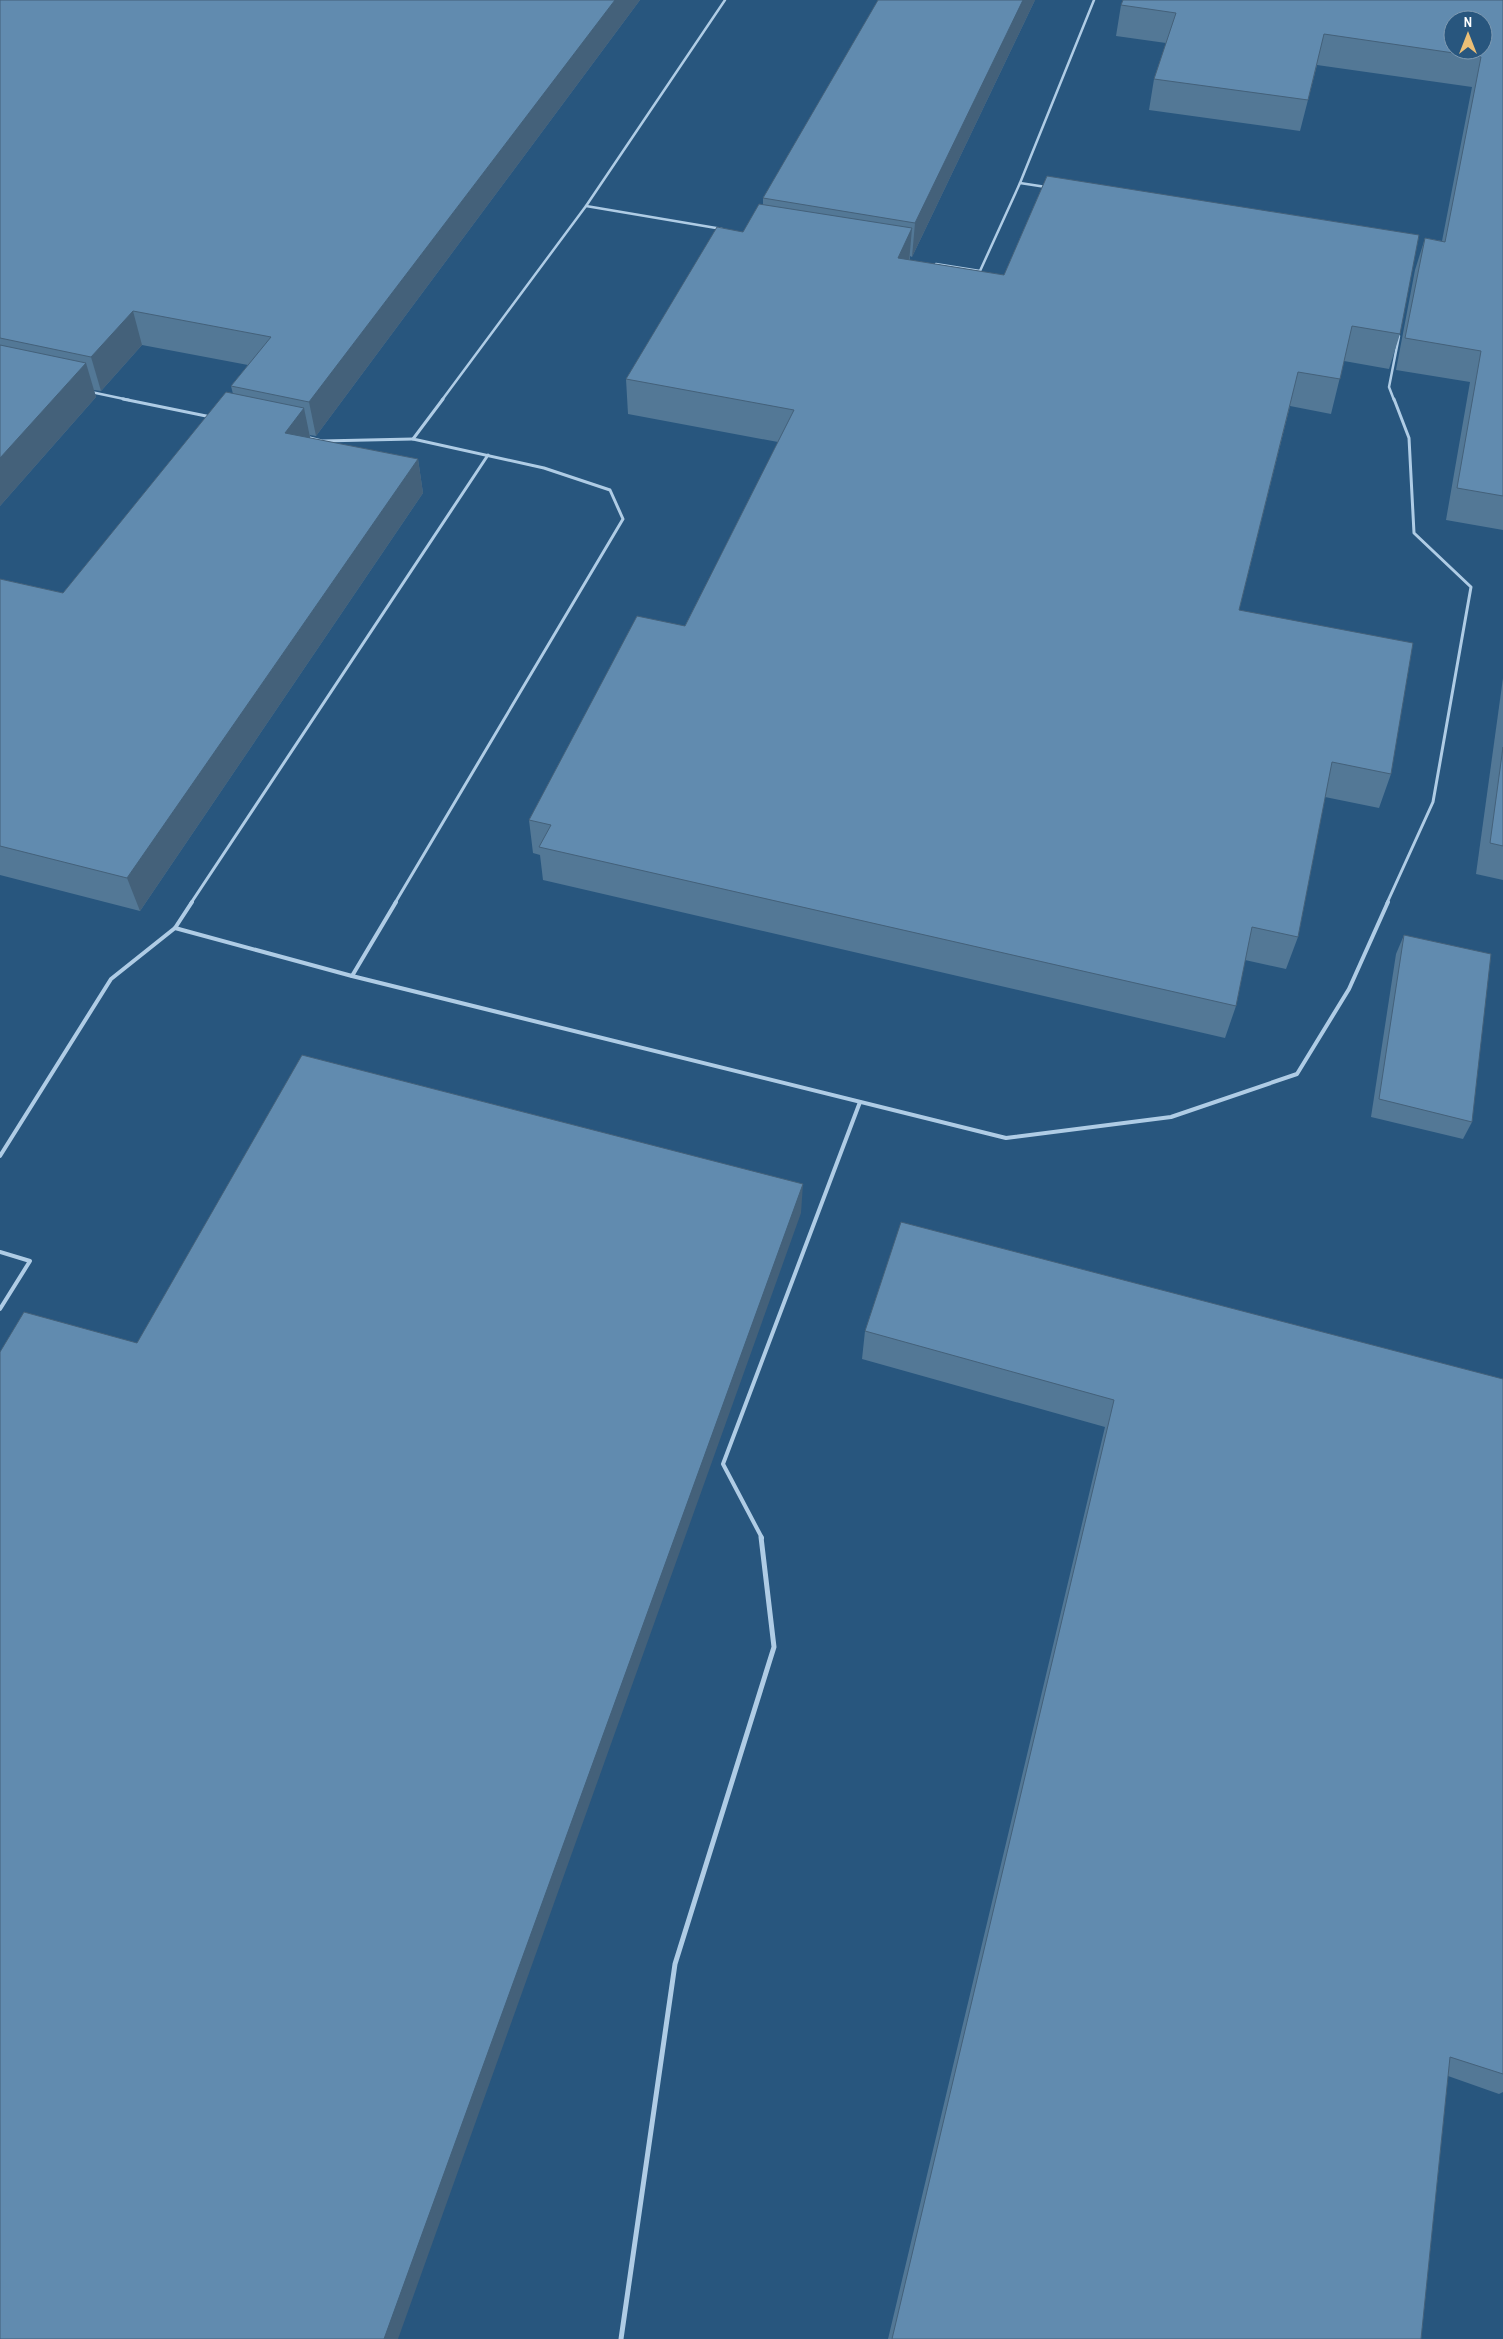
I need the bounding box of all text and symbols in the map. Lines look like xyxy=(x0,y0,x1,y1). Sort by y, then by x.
north arrow xyxy=(1443,10,1493,60)
text: N xyxy=(1464,13,1472,31)

